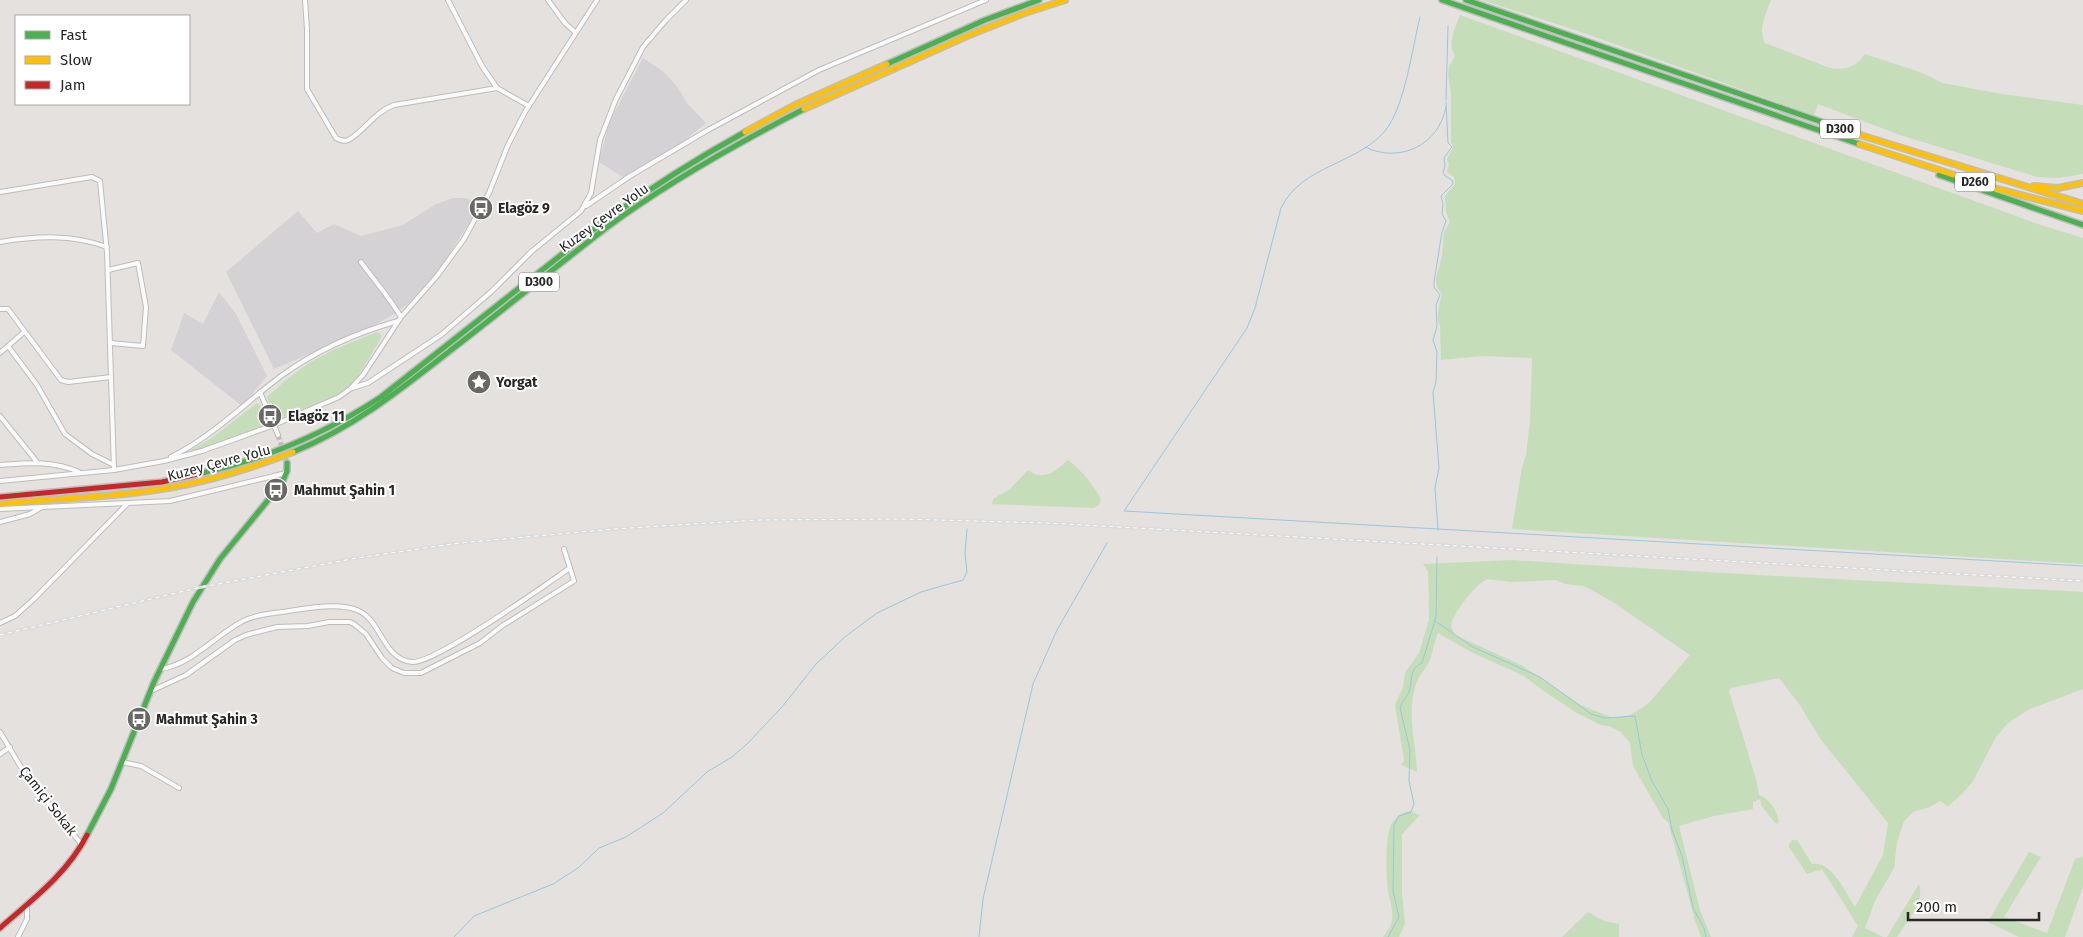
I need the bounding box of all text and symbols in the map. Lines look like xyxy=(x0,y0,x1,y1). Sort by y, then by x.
legend xyxy=(15,15,190,105)
text: Fast xyxy=(60,26,87,44)
text: Slow xyxy=(60,51,92,69)
text: Jam xyxy=(60,76,86,94)
road number: D300 xyxy=(1820,120,1860,138)
road number: D260 xyxy=(1955,172,1995,192)
street label: Kuzey Çevre Yolu xyxy=(556,180,652,256)
bus stop icon: Elagöz 9 xyxy=(468,195,494,221)
place label: Elagöz 9 xyxy=(498,200,550,217)
road number: D300 xyxy=(519,272,559,292)
place icon: Yorgat xyxy=(466,369,492,395)
place label: Yorgat xyxy=(495,374,538,391)
bus stop icon: Elagöz 11 xyxy=(257,403,283,429)
place label: Elagöz 11 xyxy=(288,408,345,425)
street label: Kuzey Çevre Yolu xyxy=(166,441,272,485)
bus stop icon: Mahmut Şahin 1 xyxy=(263,477,289,503)
place label: Mahmut Şahin 1 xyxy=(294,482,395,500)
bus stop icon: Mahmut Şahin 3 xyxy=(126,706,152,732)
place label: Mahmut Şahin 3 xyxy=(156,711,258,729)
street label: Çamiçi Sokak xyxy=(16,763,81,840)
scale bar xyxy=(1908,890,2039,922)
text: 200 m xyxy=(1916,898,1957,916)

